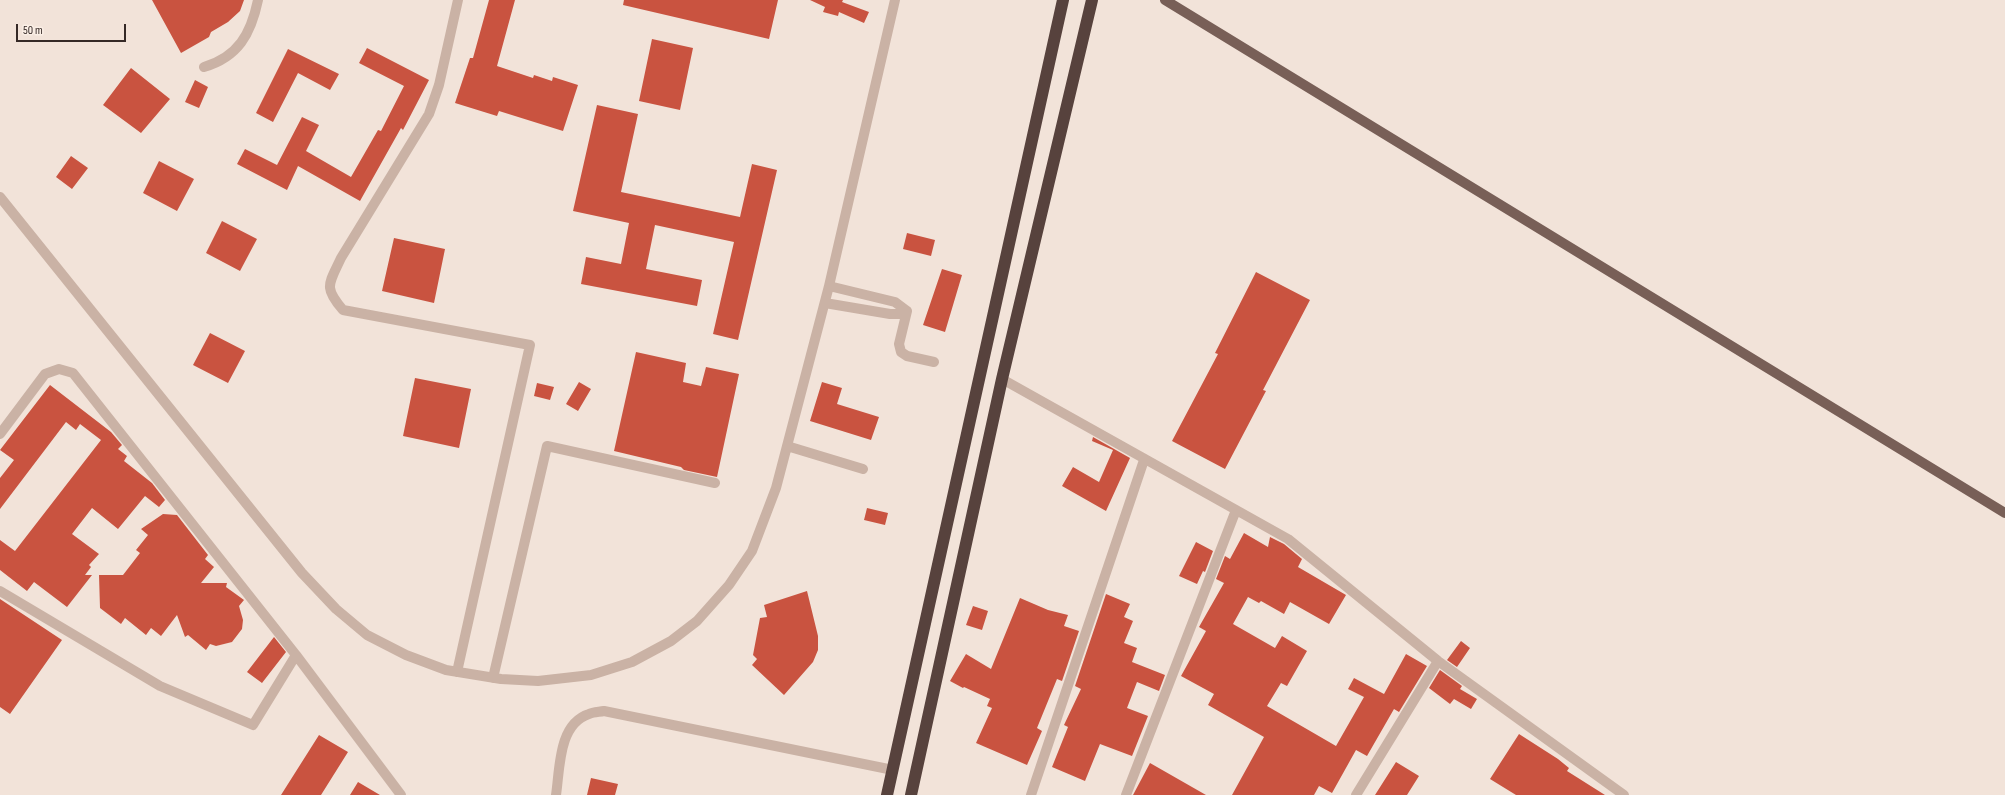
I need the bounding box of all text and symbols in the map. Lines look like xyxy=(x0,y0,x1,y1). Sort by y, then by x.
scale bar xyxy=(18,16,128,42)
text: 50 m xyxy=(23,23,43,38)

